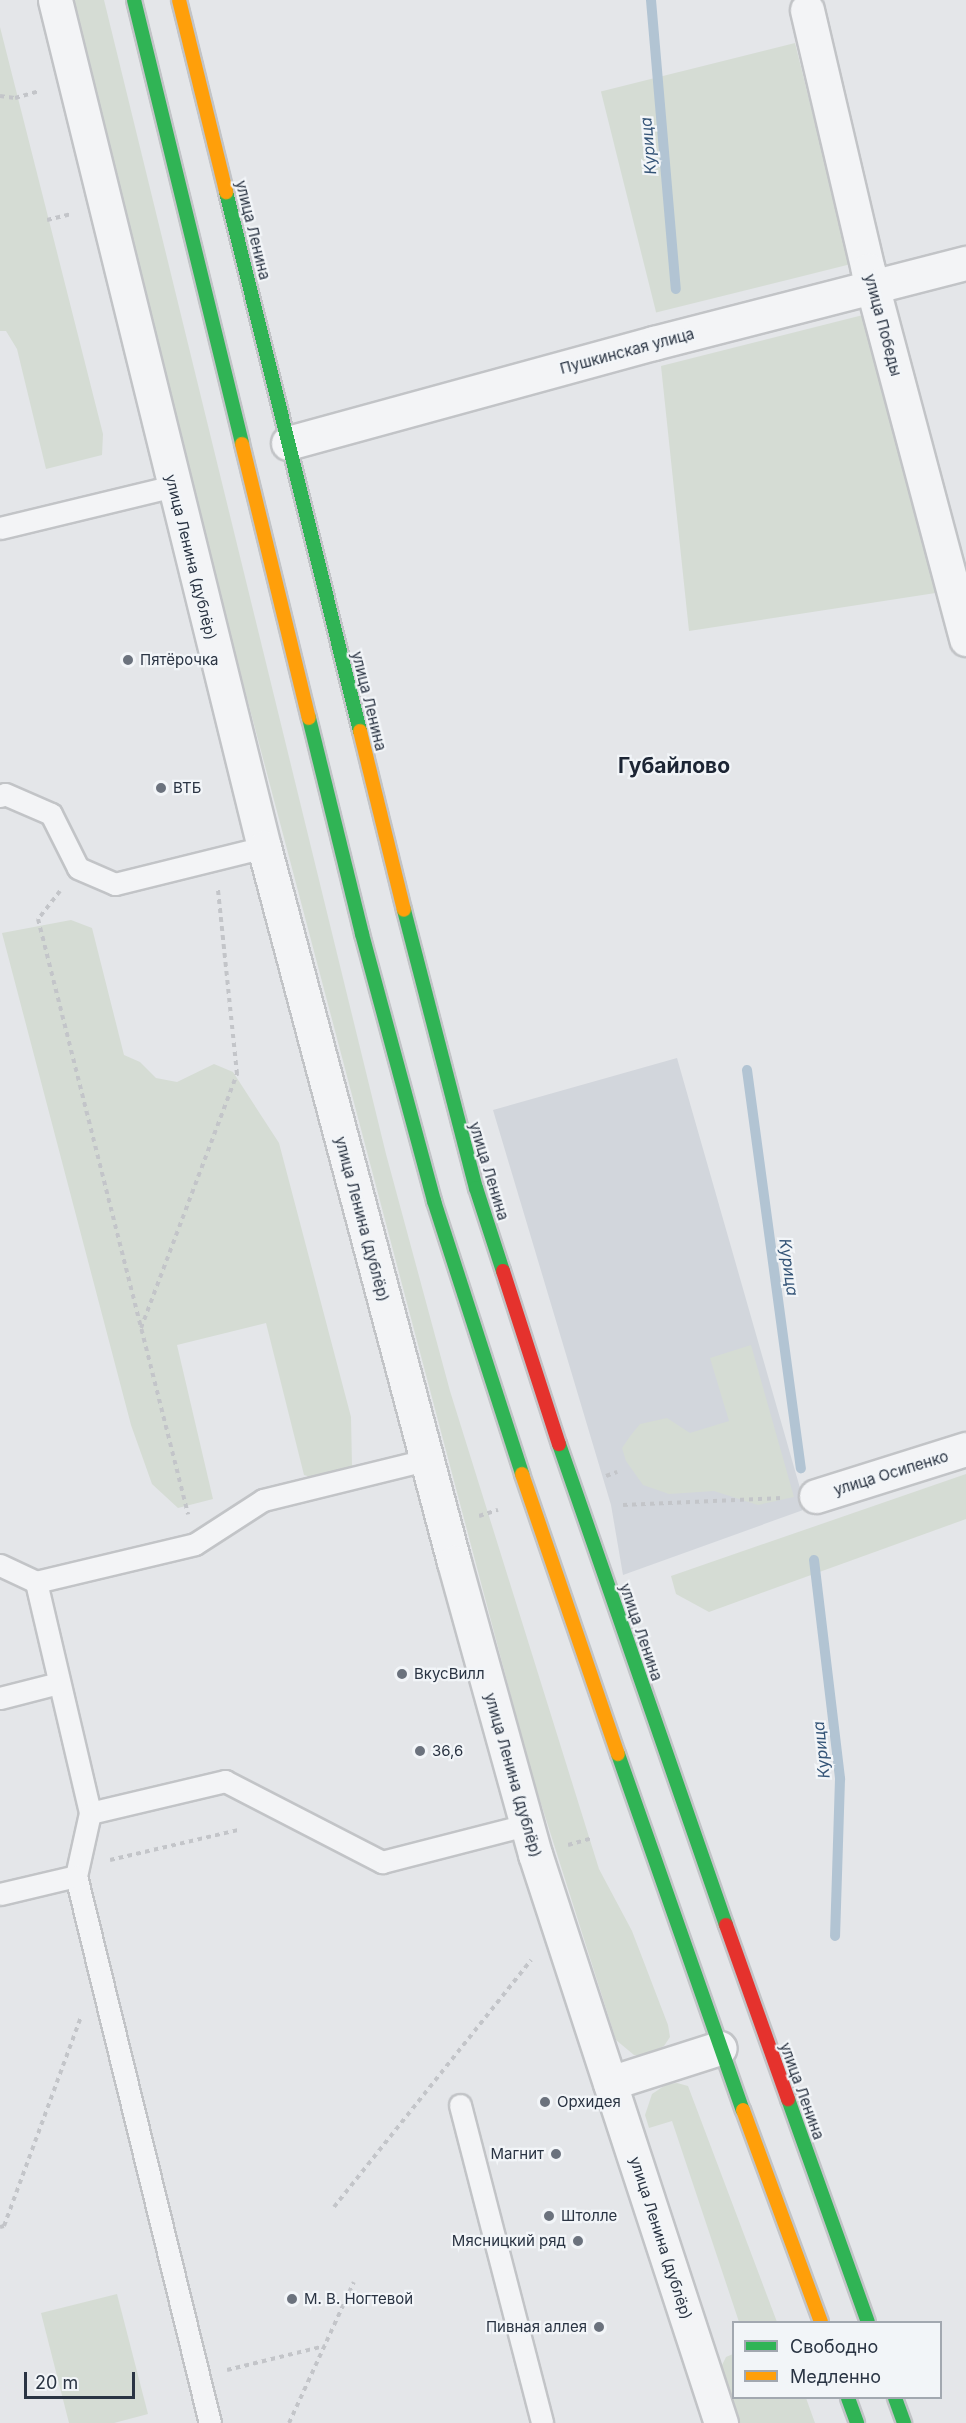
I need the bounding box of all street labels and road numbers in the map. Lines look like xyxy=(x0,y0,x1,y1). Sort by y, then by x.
street label: улица Ленина xyxy=(232,178,274,282)
street label: улица Победы xyxy=(861,272,905,378)
street label: Пушкинская улица xyxy=(558,324,696,378)
street label: улица Ленина (дублёр) xyxy=(162,472,220,642)
street label: улица Ленина xyxy=(348,649,390,753)
street label: улица Ленина xyxy=(466,1120,512,1222)
street label: улица Ленина (дублёр) xyxy=(331,1135,393,1303)
street label: улица Осипенко xyxy=(831,1447,951,1499)
street label: улица Ленина xyxy=(616,1581,666,1683)
street label: улица Ленина (дублёр) xyxy=(481,1691,545,1859)
street label: улица Ленина xyxy=(776,2040,828,2142)
street label: улица Ленина (дублёр) xyxy=(626,2154,696,2322)

